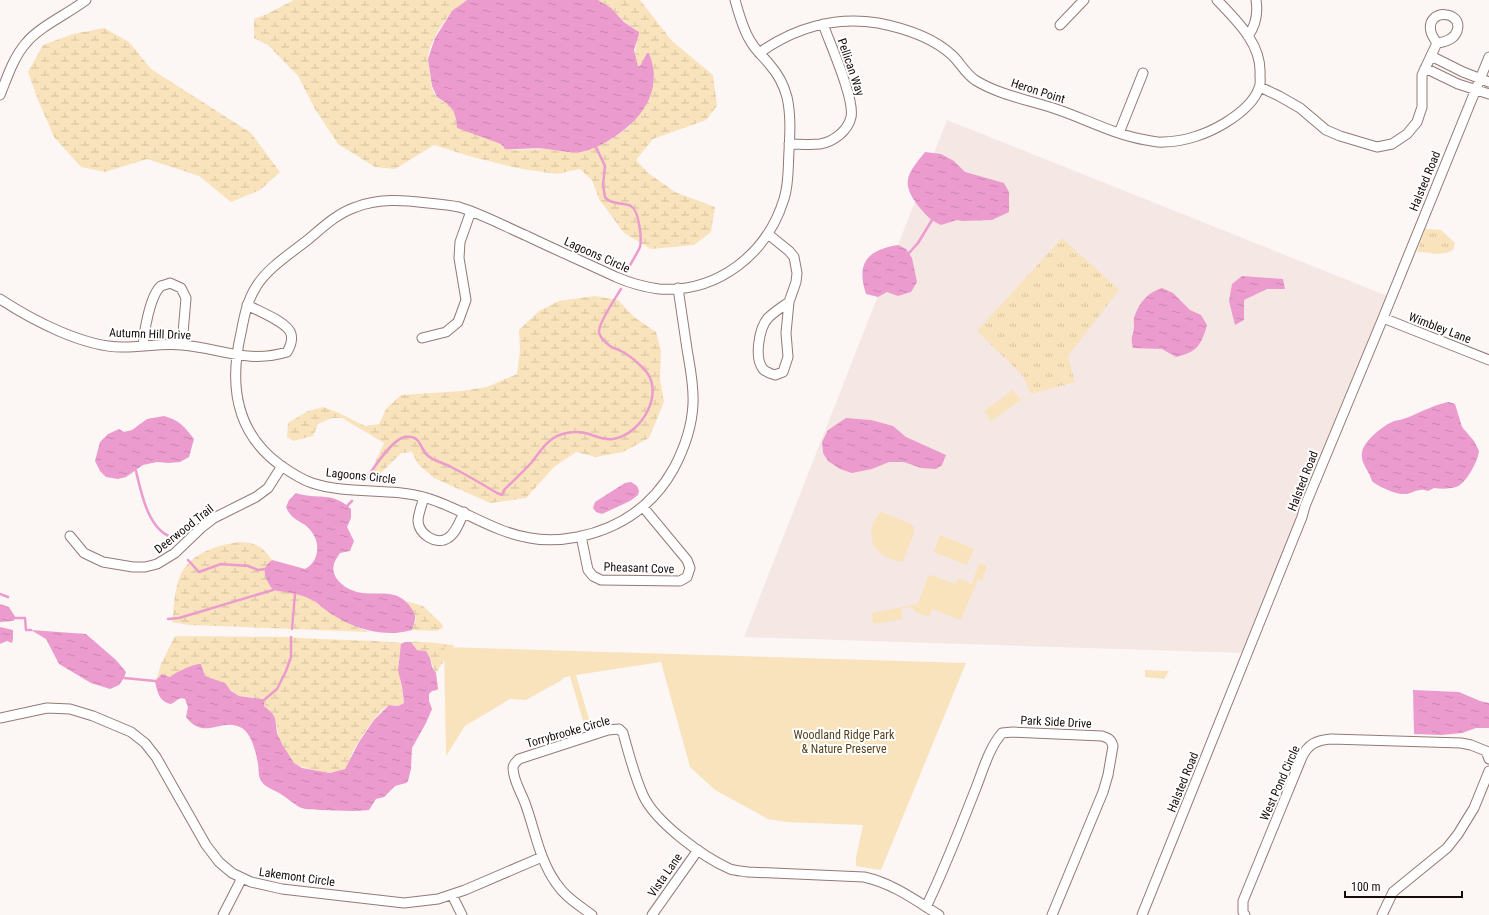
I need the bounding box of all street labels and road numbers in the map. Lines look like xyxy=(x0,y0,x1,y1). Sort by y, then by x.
street label: Pellican Way xyxy=(835,36,867,98)
street label: Heron Point xyxy=(1009,76,1067,106)
street label: Halsted Road xyxy=(1407,149,1443,213)
street label: Lagoons Circle xyxy=(562,234,632,276)
street label: Wimbley Lane xyxy=(1407,310,1474,346)
street label: Autumn Hill Drive xyxy=(109,326,192,342)
street label: Halsted Road xyxy=(1285,449,1321,513)
street label: Lagoons Circle xyxy=(325,465,397,487)
street label: Deerwood Trail xyxy=(152,502,216,556)
street label: Pheasant Cove xyxy=(603,560,675,576)
street label: Torrybrooke Circle xyxy=(525,713,612,751)
street label: Park Side Drive xyxy=(1020,713,1092,731)
street label: West Pond Circle xyxy=(1257,743,1303,823)
street label: Halsted Road xyxy=(1165,750,1201,814)
street label: Vista Lane xyxy=(645,850,685,899)
street label: Lakemont Circle xyxy=(258,865,336,889)

